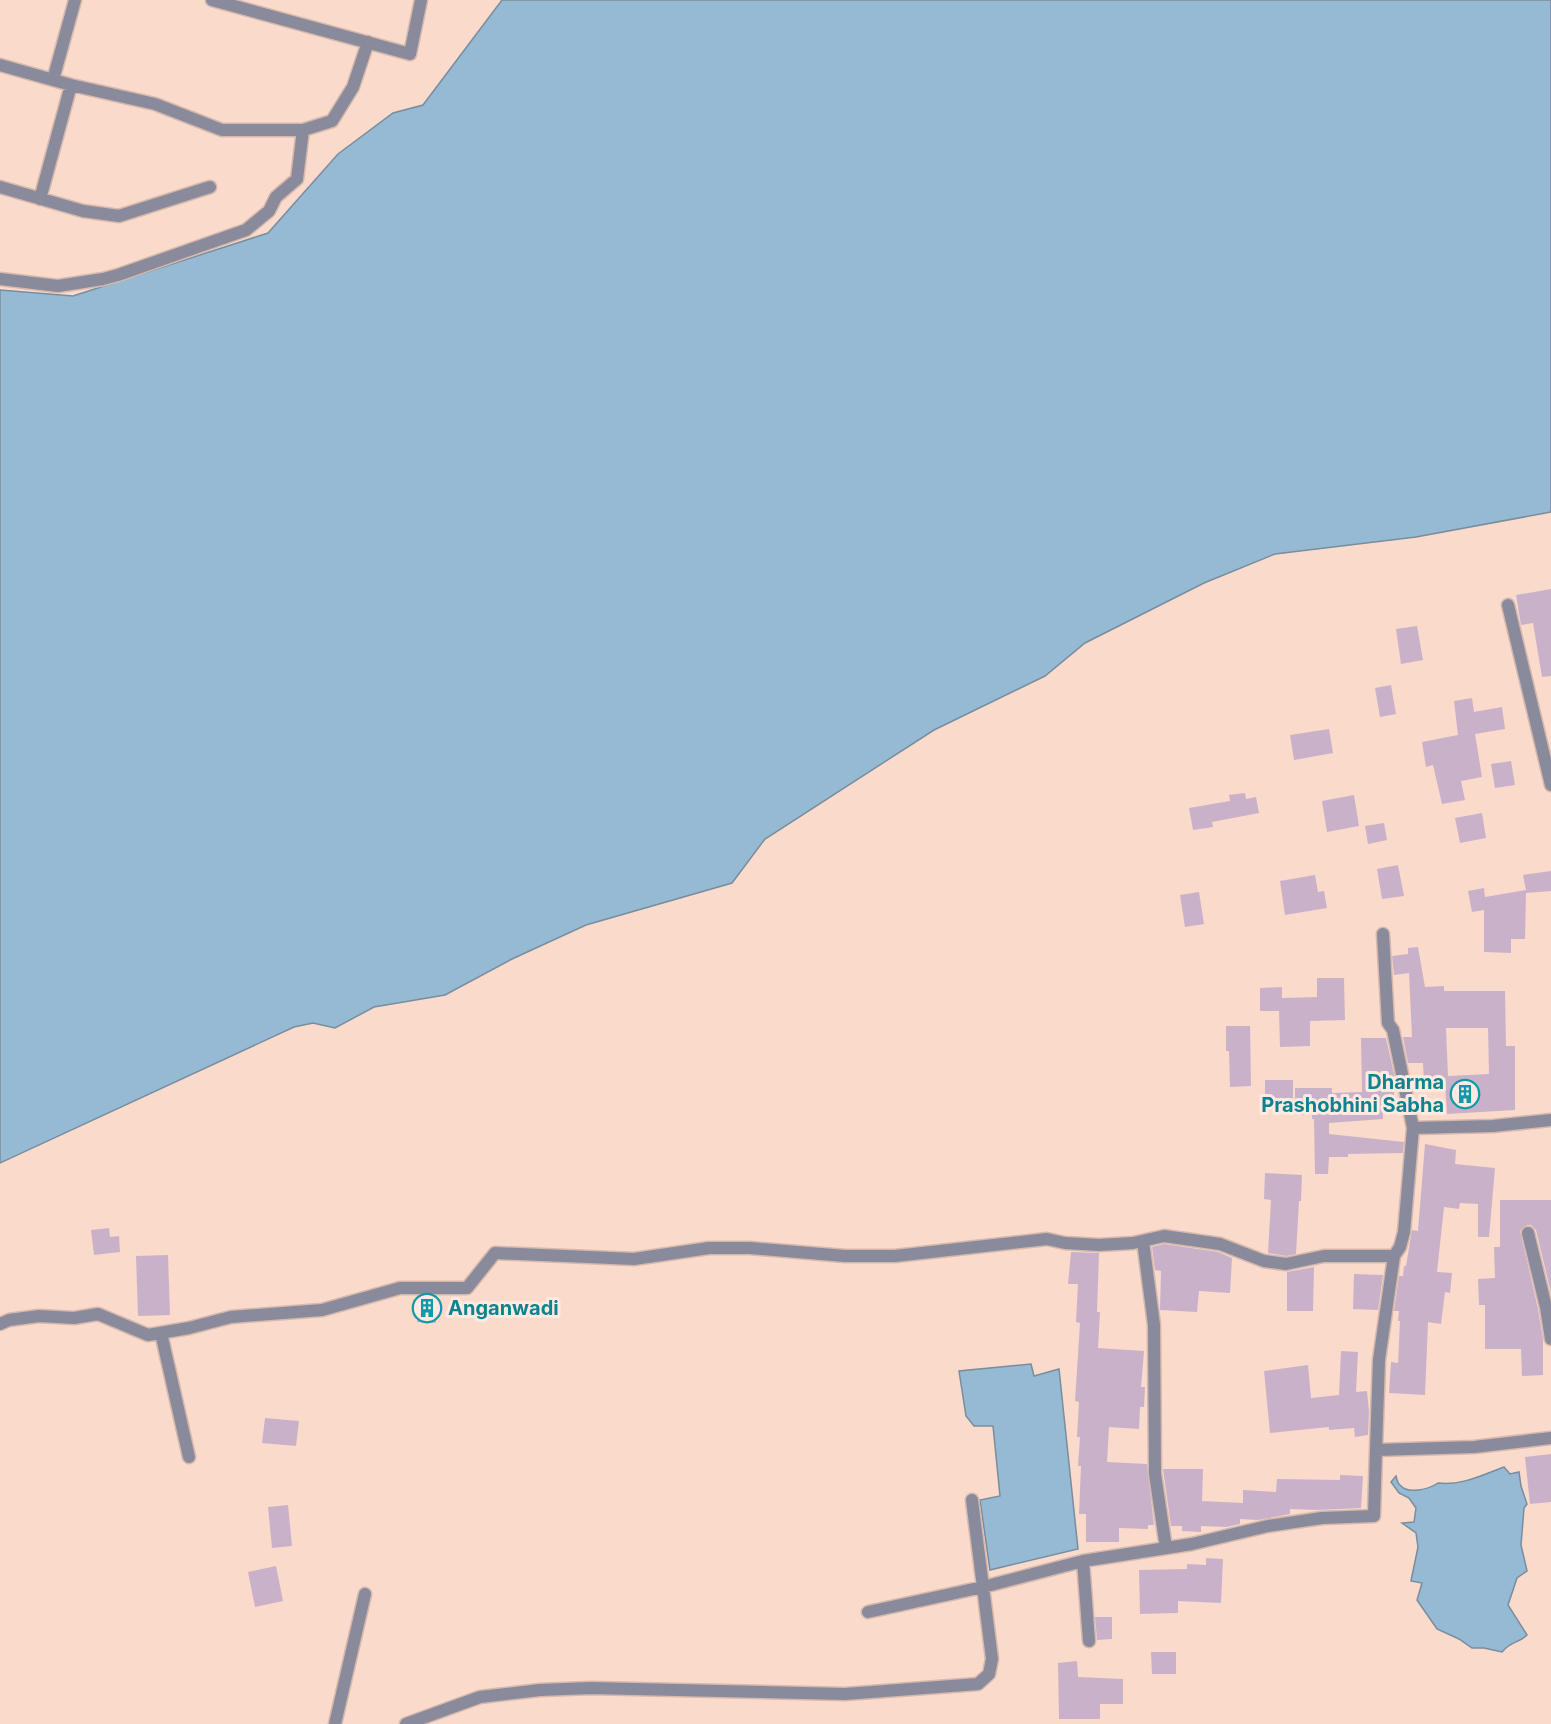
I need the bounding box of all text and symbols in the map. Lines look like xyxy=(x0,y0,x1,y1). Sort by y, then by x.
place label: Dharma Prashobhini Sabha xyxy=(1261,1070,1444,1117)
building icon: Dharma Prashobhini Sabha xyxy=(1449,1078,1481,1110)
building icon: Anganwadi xyxy=(411,1292,443,1324)
place label: Anganwadi xyxy=(448,1296,559,1320)

